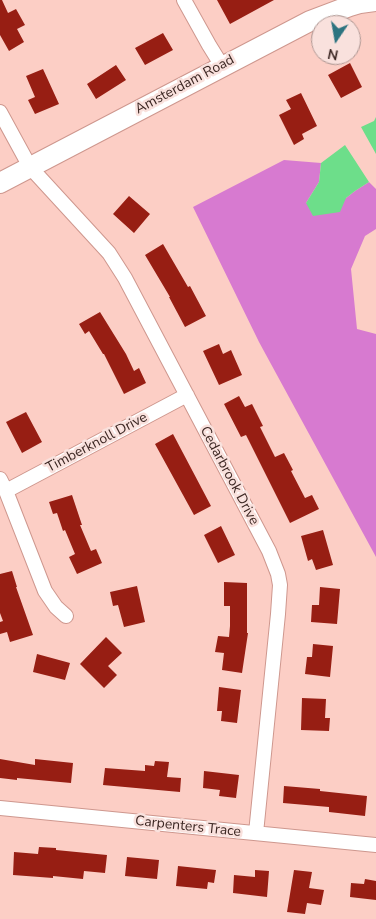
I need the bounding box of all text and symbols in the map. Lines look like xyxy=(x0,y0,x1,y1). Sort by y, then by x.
north arrow xyxy=(311,15,361,65)
text: N xyxy=(326,44,340,65)
street label: Amsterdam Road xyxy=(133,52,237,118)
street label: Timberknoll Drive xyxy=(44,409,150,477)
street label: Cedarbrook Drive xyxy=(196,424,262,528)
street label: Carpenters Trace xyxy=(134,813,242,841)

